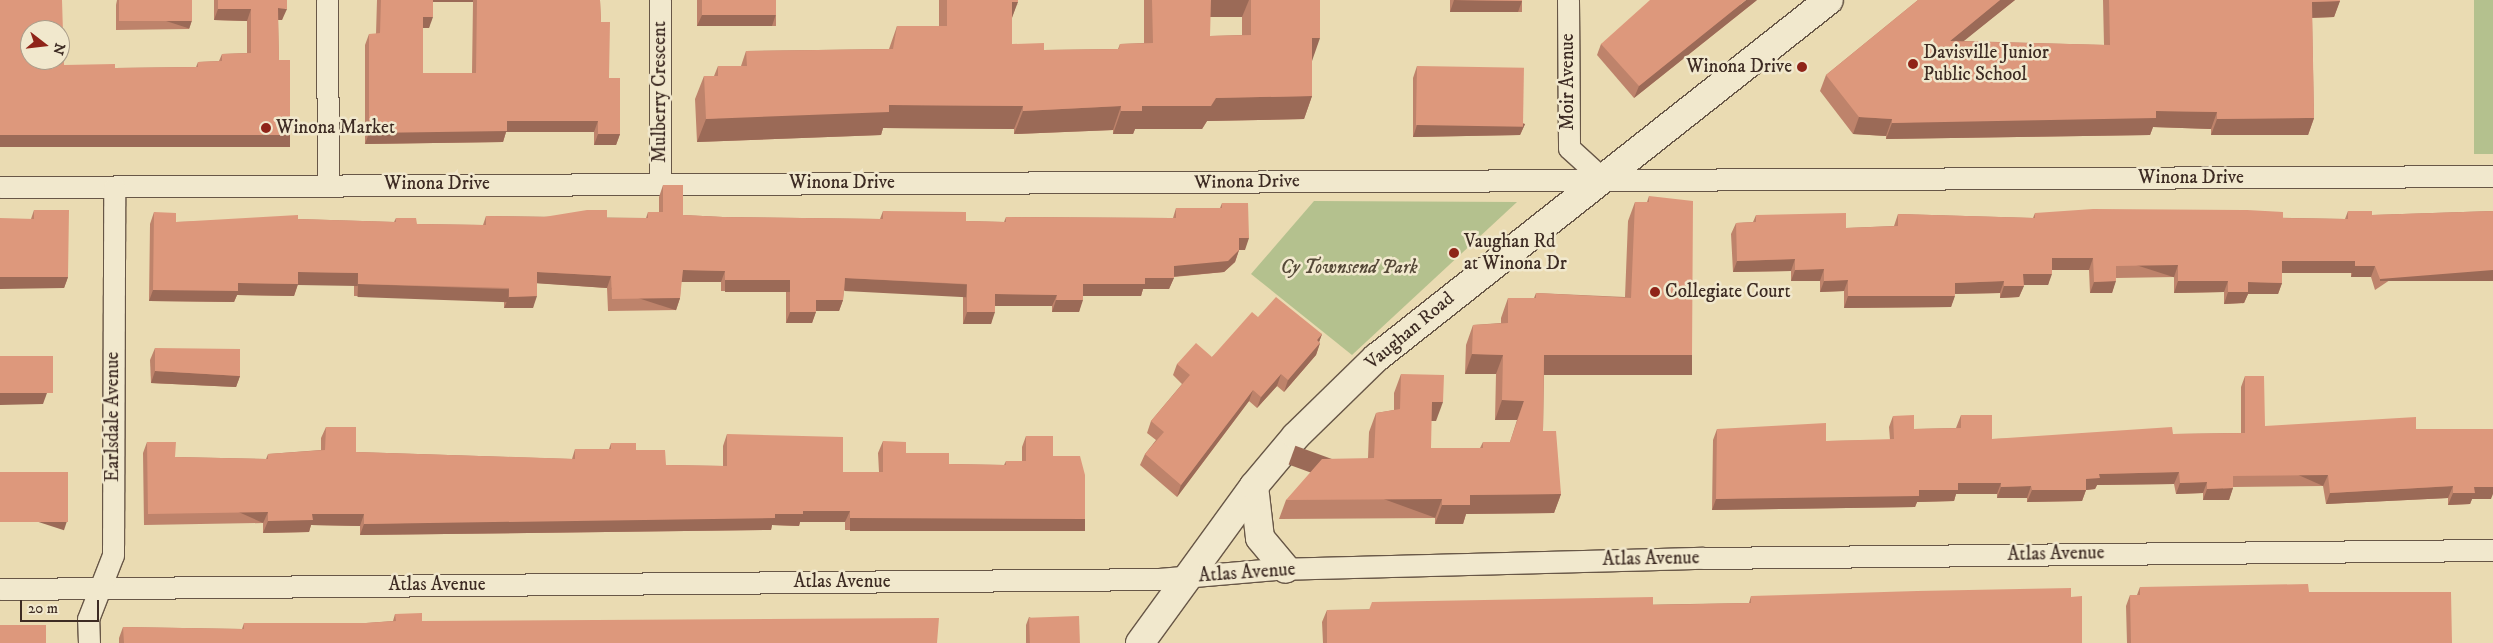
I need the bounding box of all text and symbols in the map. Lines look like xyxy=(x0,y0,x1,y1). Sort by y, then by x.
north arrow xyxy=(20,20,70,70)
street label: Mulberry Crescent xyxy=(649,21,671,163)
street label: Moir Avenue xyxy=(1557,33,1579,131)
text: N xyxy=(48,41,69,57)
place label: Davisville Junior Public School xyxy=(1923,42,2049,86)
place label: Winona Drive xyxy=(1686,56,1792,78)
marker: Davisville Junior Public School xyxy=(1907,58,1919,70)
marker: Winona Drive xyxy=(1796,61,1808,73)
place label: Winona Market xyxy=(276,117,395,139)
marker: Winona Market xyxy=(260,122,272,134)
street label: Winona Drive xyxy=(2138,167,2244,189)
street label: Winona Drive xyxy=(1194,170,1300,194)
street label: Winona Drive xyxy=(789,172,895,194)
street label: Winona Drive xyxy=(384,173,490,195)
place label: Vaughan Rd at Winona Dr xyxy=(1464,231,1567,275)
marker: Vaughan Rd at Winona Dr xyxy=(1448,247,1460,259)
park label: Cy Townsend Park xyxy=(1280,257,1418,279)
place label: Collegiate Court xyxy=(1665,281,1790,303)
marker: Collegiate Court xyxy=(1649,286,1661,298)
street label: Vaughan Road xyxy=(1361,287,1459,375)
street label: Earlsdale Avenue xyxy=(102,352,124,482)
street label: Atlas Avenue xyxy=(2007,542,2105,566)
street label: Atlas Avenue xyxy=(1602,547,1700,571)
street label: Atlas Avenue xyxy=(1198,558,1296,588)
street label: Atlas Avenue xyxy=(793,571,891,593)
street label: Atlas Avenue xyxy=(388,574,486,596)
scale bar xyxy=(22,590,101,622)
text: 20 m xyxy=(28,599,58,618)

